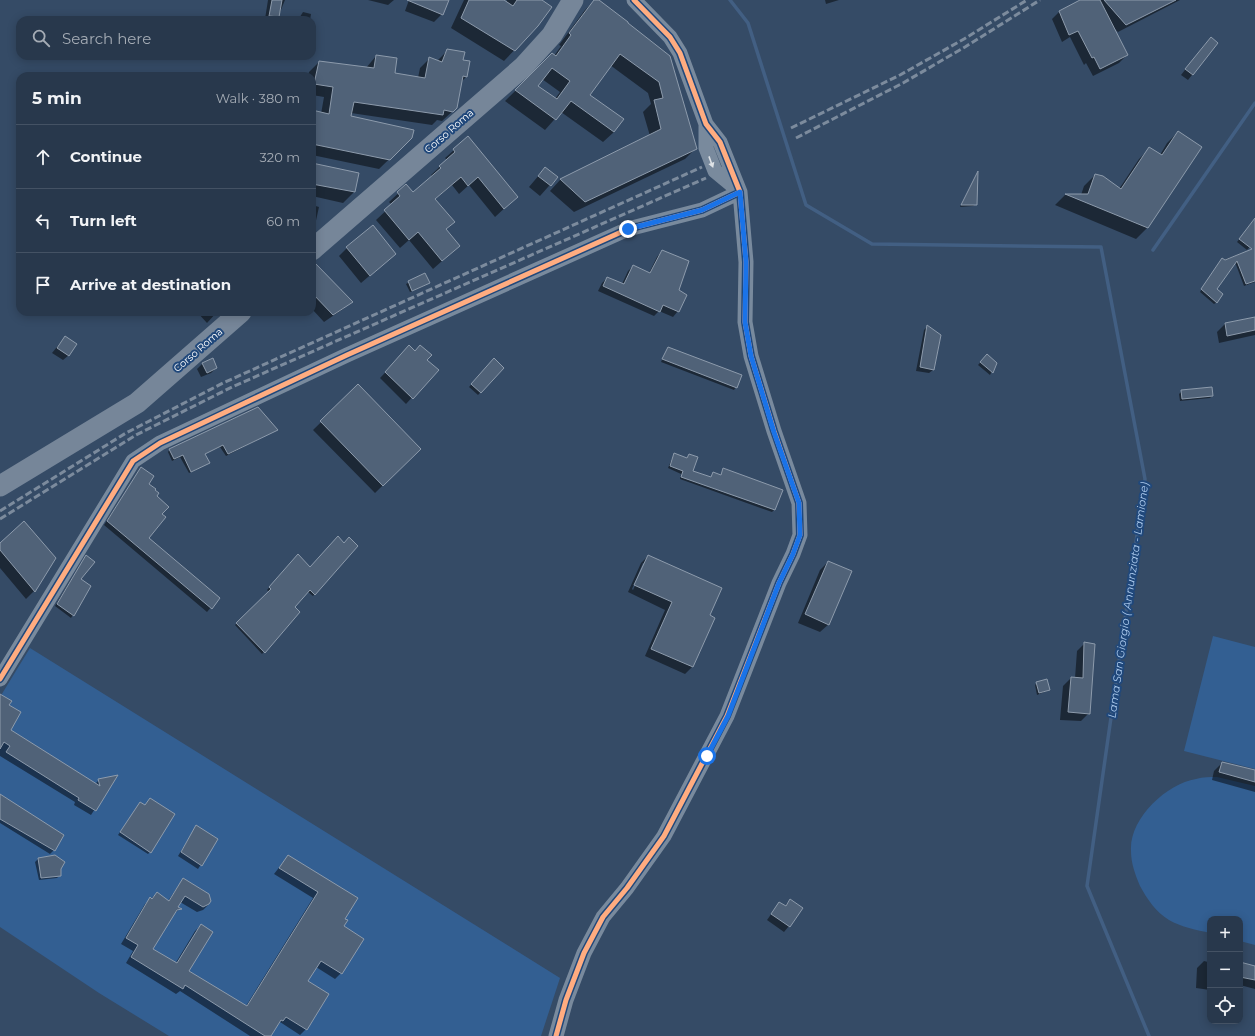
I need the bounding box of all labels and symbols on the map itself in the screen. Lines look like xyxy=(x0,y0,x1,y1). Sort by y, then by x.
street label: Corso Roma xyxy=(422,106,476,156)
one-way arrow xyxy=(709,156,715,168)
route end xyxy=(619,220,637,238)
street label: Corso Roma xyxy=(171,325,225,375)
water label: Lama San Giorgio ( Annunziata - Lamione) xyxy=(1104,481,1152,719)
route start xyxy=(698,747,716,765)

